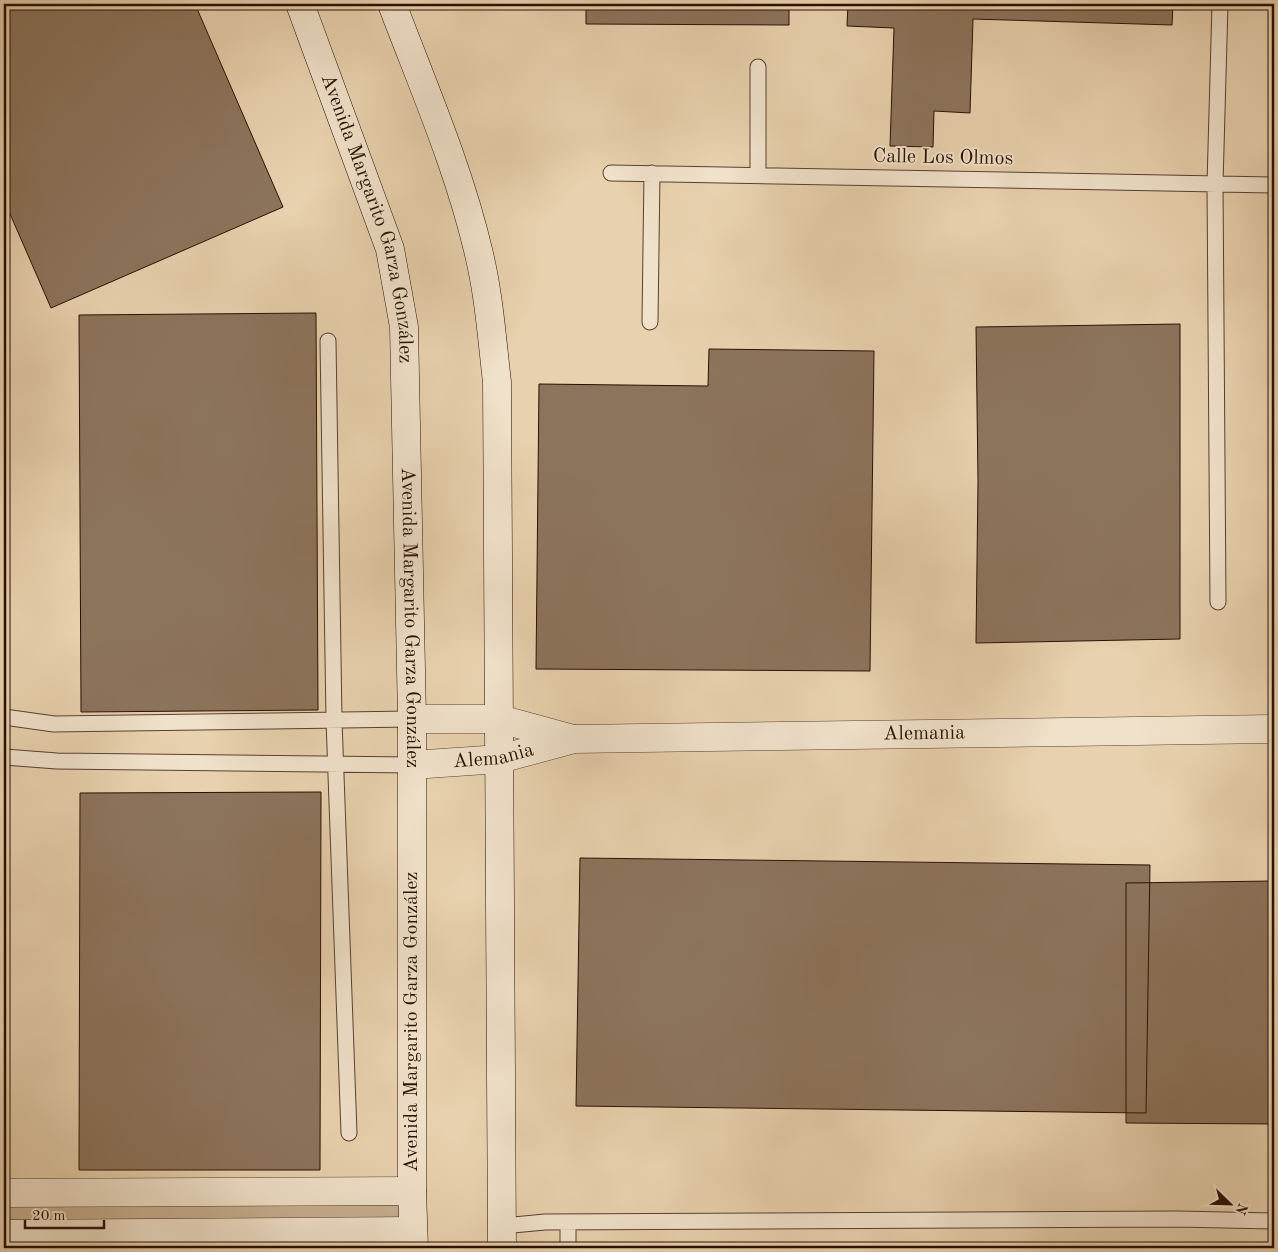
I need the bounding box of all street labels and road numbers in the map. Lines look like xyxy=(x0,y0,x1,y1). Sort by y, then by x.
street label: Avenida Margarito Garza González xyxy=(317,72,415,363)
street label: Calle Los Olmos xyxy=(873,147,1013,169)
street label: Avenida Margarito Garza González xyxy=(397,467,422,768)
street label: Alemania xyxy=(883,723,965,745)
street label: Alemania xyxy=(452,740,536,772)
street label: Avenida Margarito Garza González xyxy=(402,872,422,1172)

